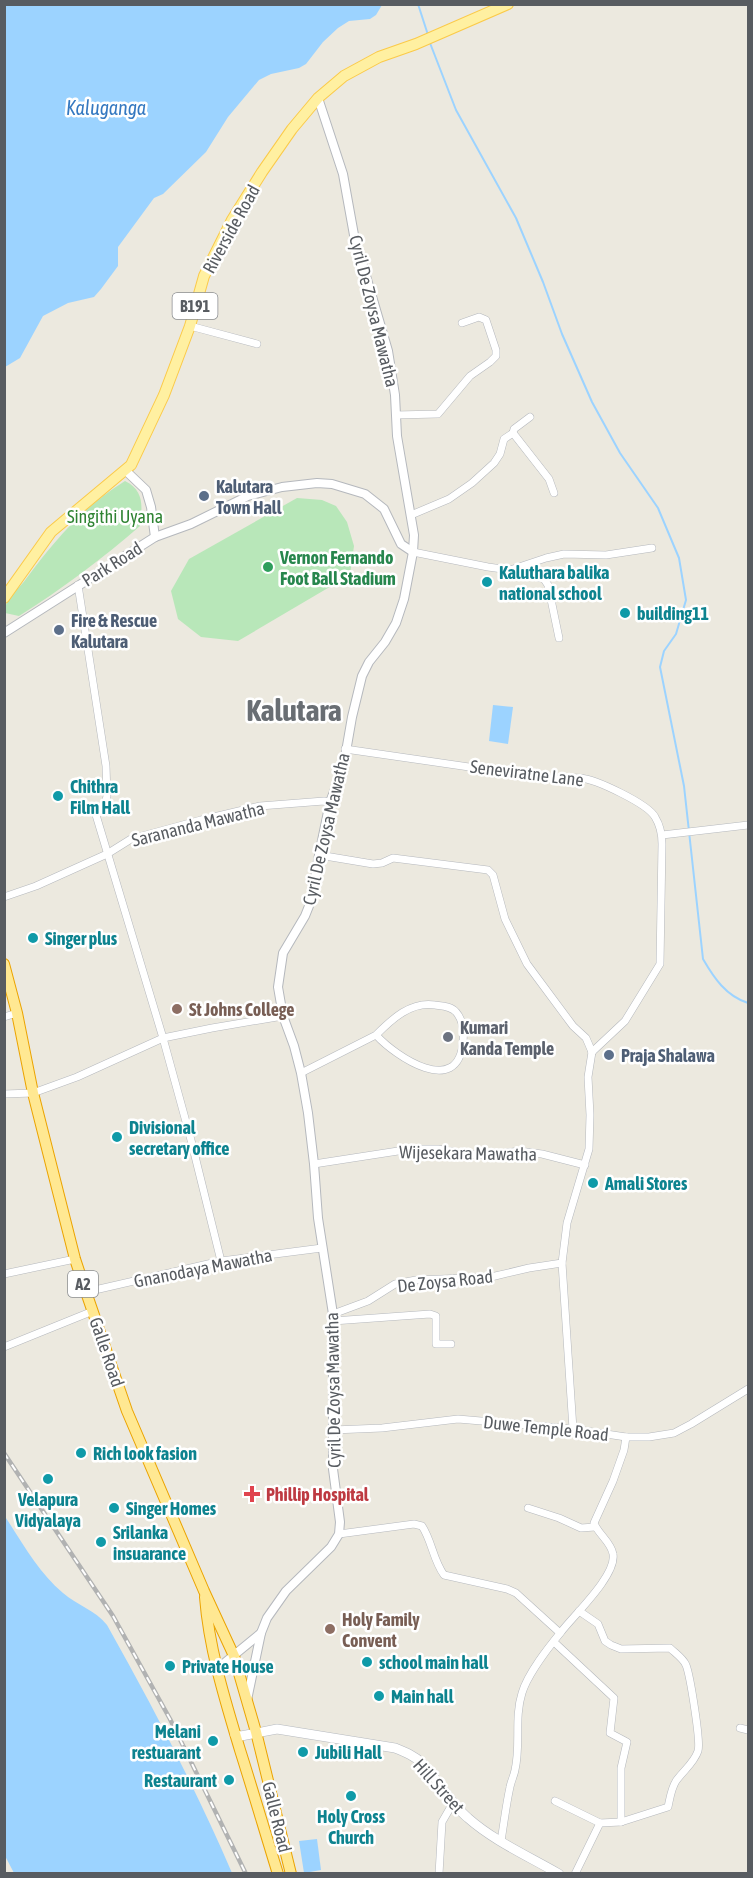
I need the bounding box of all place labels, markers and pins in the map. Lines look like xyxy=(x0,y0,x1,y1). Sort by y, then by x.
place label: Kalutara Town Hall xyxy=(216,476,282,518)
marker: Kalutara Town Hall xyxy=(197,489,211,503)
place label: Vernon Fernando Foot Ball Stadium xyxy=(279,547,396,589)
marker: Vernon Fernando Foot Ball Stadium xyxy=(261,560,275,574)
place label: Kaluthara balika national school xyxy=(499,562,609,604)
marker: Kaluthara balika national school xyxy=(480,575,494,589)
place label: building11 xyxy=(637,603,709,624)
marker: building11 xyxy=(618,606,632,620)
place label: Fire & Rescue Kalutara xyxy=(71,610,157,652)
marker: Fire & Rescue Kalutara xyxy=(52,623,66,637)
place label: Chithra Film Hall xyxy=(70,776,130,818)
marker: Chithra Film Hall xyxy=(51,789,65,803)
place label: Singer plus xyxy=(45,928,118,949)
marker: Singer plus xyxy=(26,931,40,945)
place label: St Johns College xyxy=(189,999,294,1020)
marker: St Johns College xyxy=(170,1002,184,1016)
place label: Kumari Kanda Temple xyxy=(460,1017,554,1059)
marker: Kumari Kanda Temple xyxy=(441,1030,455,1044)
place label: Praja Shalawa xyxy=(621,1045,715,1066)
marker: Praja Shalawa xyxy=(602,1048,616,1062)
place label: Divisional secretary office xyxy=(129,1117,230,1159)
marker: Divisional secretary office xyxy=(110,1130,124,1144)
place label: Amali Stores xyxy=(604,1173,688,1194)
marker: Amali Stores xyxy=(586,1176,600,1190)
place label: Rich look fasion xyxy=(93,1443,197,1464)
marker: Rich look fasion xyxy=(74,1446,88,1460)
marker: Velapura Vidyalaya xyxy=(41,1472,55,1486)
place label: Phillip Hospital xyxy=(266,1484,369,1505)
marker: Phillip Hospital xyxy=(243,1485,261,1503)
place label: Velapura Vidyalaya xyxy=(14,1489,81,1531)
place label: Singer Homes xyxy=(126,1498,217,1519)
marker: Singer Homes xyxy=(107,1501,121,1515)
place label: Srilanka insuarance xyxy=(113,1522,186,1564)
marker: Srilanka insuarance xyxy=(94,1535,108,1549)
place label: Holy Family Convent xyxy=(342,1609,420,1651)
marker: Holy Family Convent xyxy=(323,1622,337,1636)
place label: school main hall xyxy=(379,1652,488,1673)
marker: school main hall xyxy=(360,1655,374,1669)
place label: Private House xyxy=(182,1656,274,1677)
marker: Private House xyxy=(163,1659,177,1673)
place label: Main hall xyxy=(391,1686,454,1707)
marker: Main hall xyxy=(372,1689,386,1703)
place label: Melani restuarant xyxy=(132,1721,202,1763)
marker: Melani restuarant xyxy=(206,1734,220,1748)
place label: Jubili Hall xyxy=(314,1742,382,1763)
marker: Jubili Hall xyxy=(296,1745,310,1759)
place label: Restaurant xyxy=(144,1770,218,1791)
marker: Restaurant xyxy=(222,1773,236,1787)
marker: Holy Cross Church xyxy=(344,1789,358,1803)
place label: Holy Cross Church xyxy=(317,1806,386,1848)

